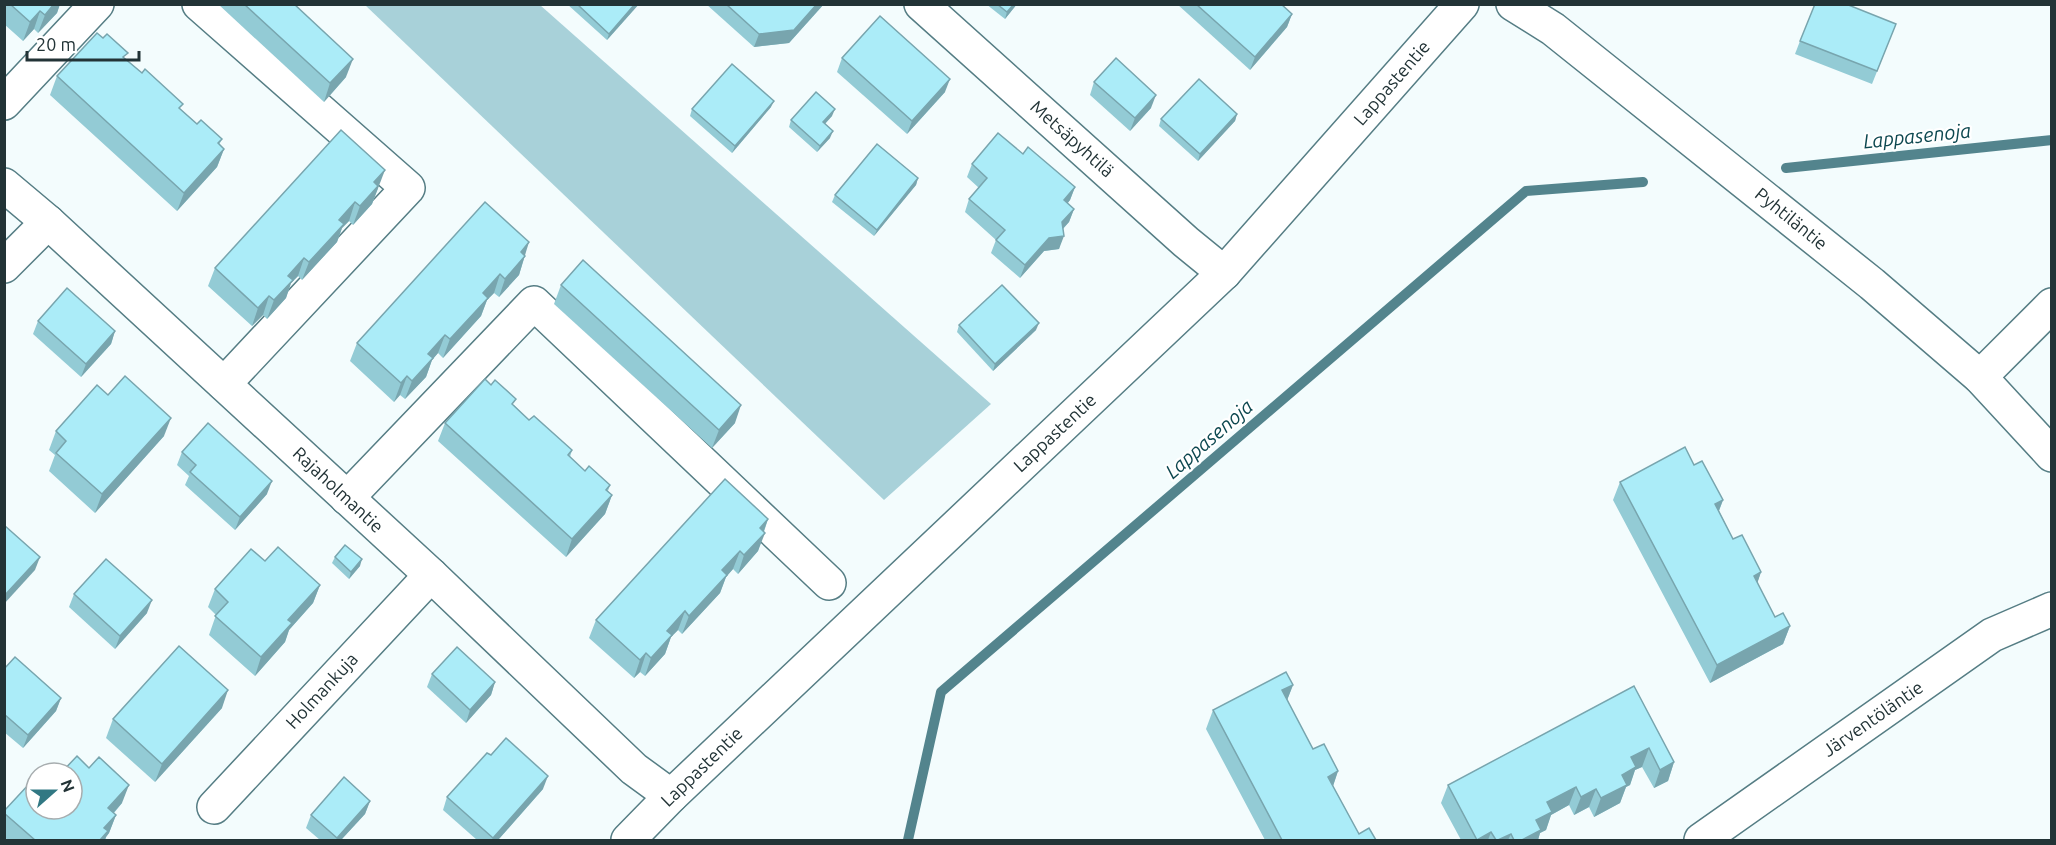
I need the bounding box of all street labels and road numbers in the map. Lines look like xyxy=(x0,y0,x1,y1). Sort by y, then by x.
street label: Lappastentie xyxy=(1349,36,1433,129)
street label: Metsäpyhtilä xyxy=(1027,96,1118,181)
street label: Pyhtiläntie xyxy=(1752,183,1832,253)
street label: Lappastentie xyxy=(1009,389,1100,475)
street label: Rajaholmantie xyxy=(289,442,388,536)
street label: Holmankuja xyxy=(281,648,361,732)
street label: Järventöläntie xyxy=(1819,676,1926,760)
street label: Lappastentie xyxy=(657,723,746,810)

